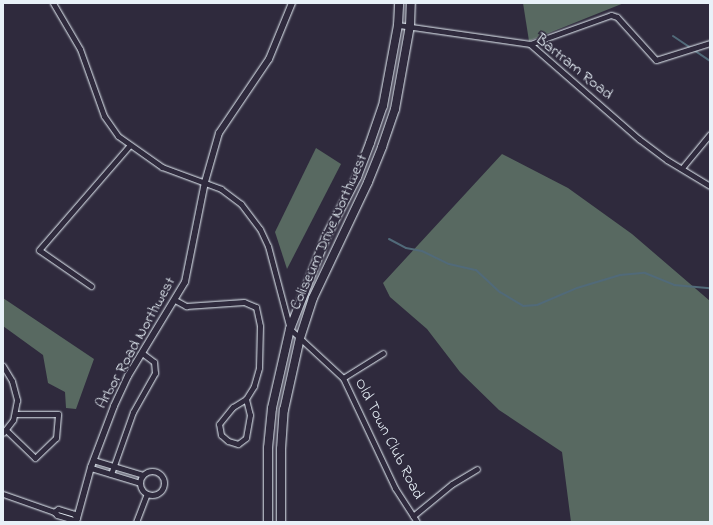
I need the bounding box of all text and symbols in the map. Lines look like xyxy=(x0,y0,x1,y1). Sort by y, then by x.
street label: Bartram Road xyxy=(531,30,617,104)
street label: Coliseum Drive Northwest xyxy=(286,151,372,313)
street label: Arbor Road Northwest xyxy=(92,274,180,412)
street label: Old Town Club Road xyxy=(350,375,428,503)

